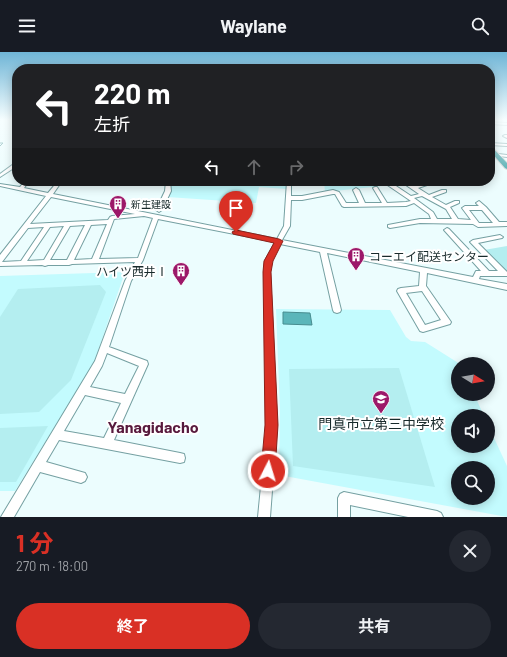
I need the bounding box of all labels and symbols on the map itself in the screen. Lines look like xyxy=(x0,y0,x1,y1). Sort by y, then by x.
pin xyxy=(219,191,253,232)
building icon: 新生建設 xyxy=(108,194,128,219)
place label: 新生建設 xyxy=(131,198,171,210)
building icon: コーエイ配送センター xyxy=(346,246,366,271)
place label: コーエイ配送センター xyxy=(369,249,489,263)
building icon: ハイツ西井Ⅰ xyxy=(171,261,191,286)
place label: ハイツ西井Ⅰ xyxy=(96,264,168,278)
north arrow xyxy=(451,357,495,401)
school or university icon: 門真市立第三中学校 xyxy=(371,389,391,414)
place label: 門真市立第三中学校 xyxy=(318,415,444,432)
district label: Yanagidacho xyxy=(107,417,199,436)
position arrow xyxy=(247,450,289,492)

